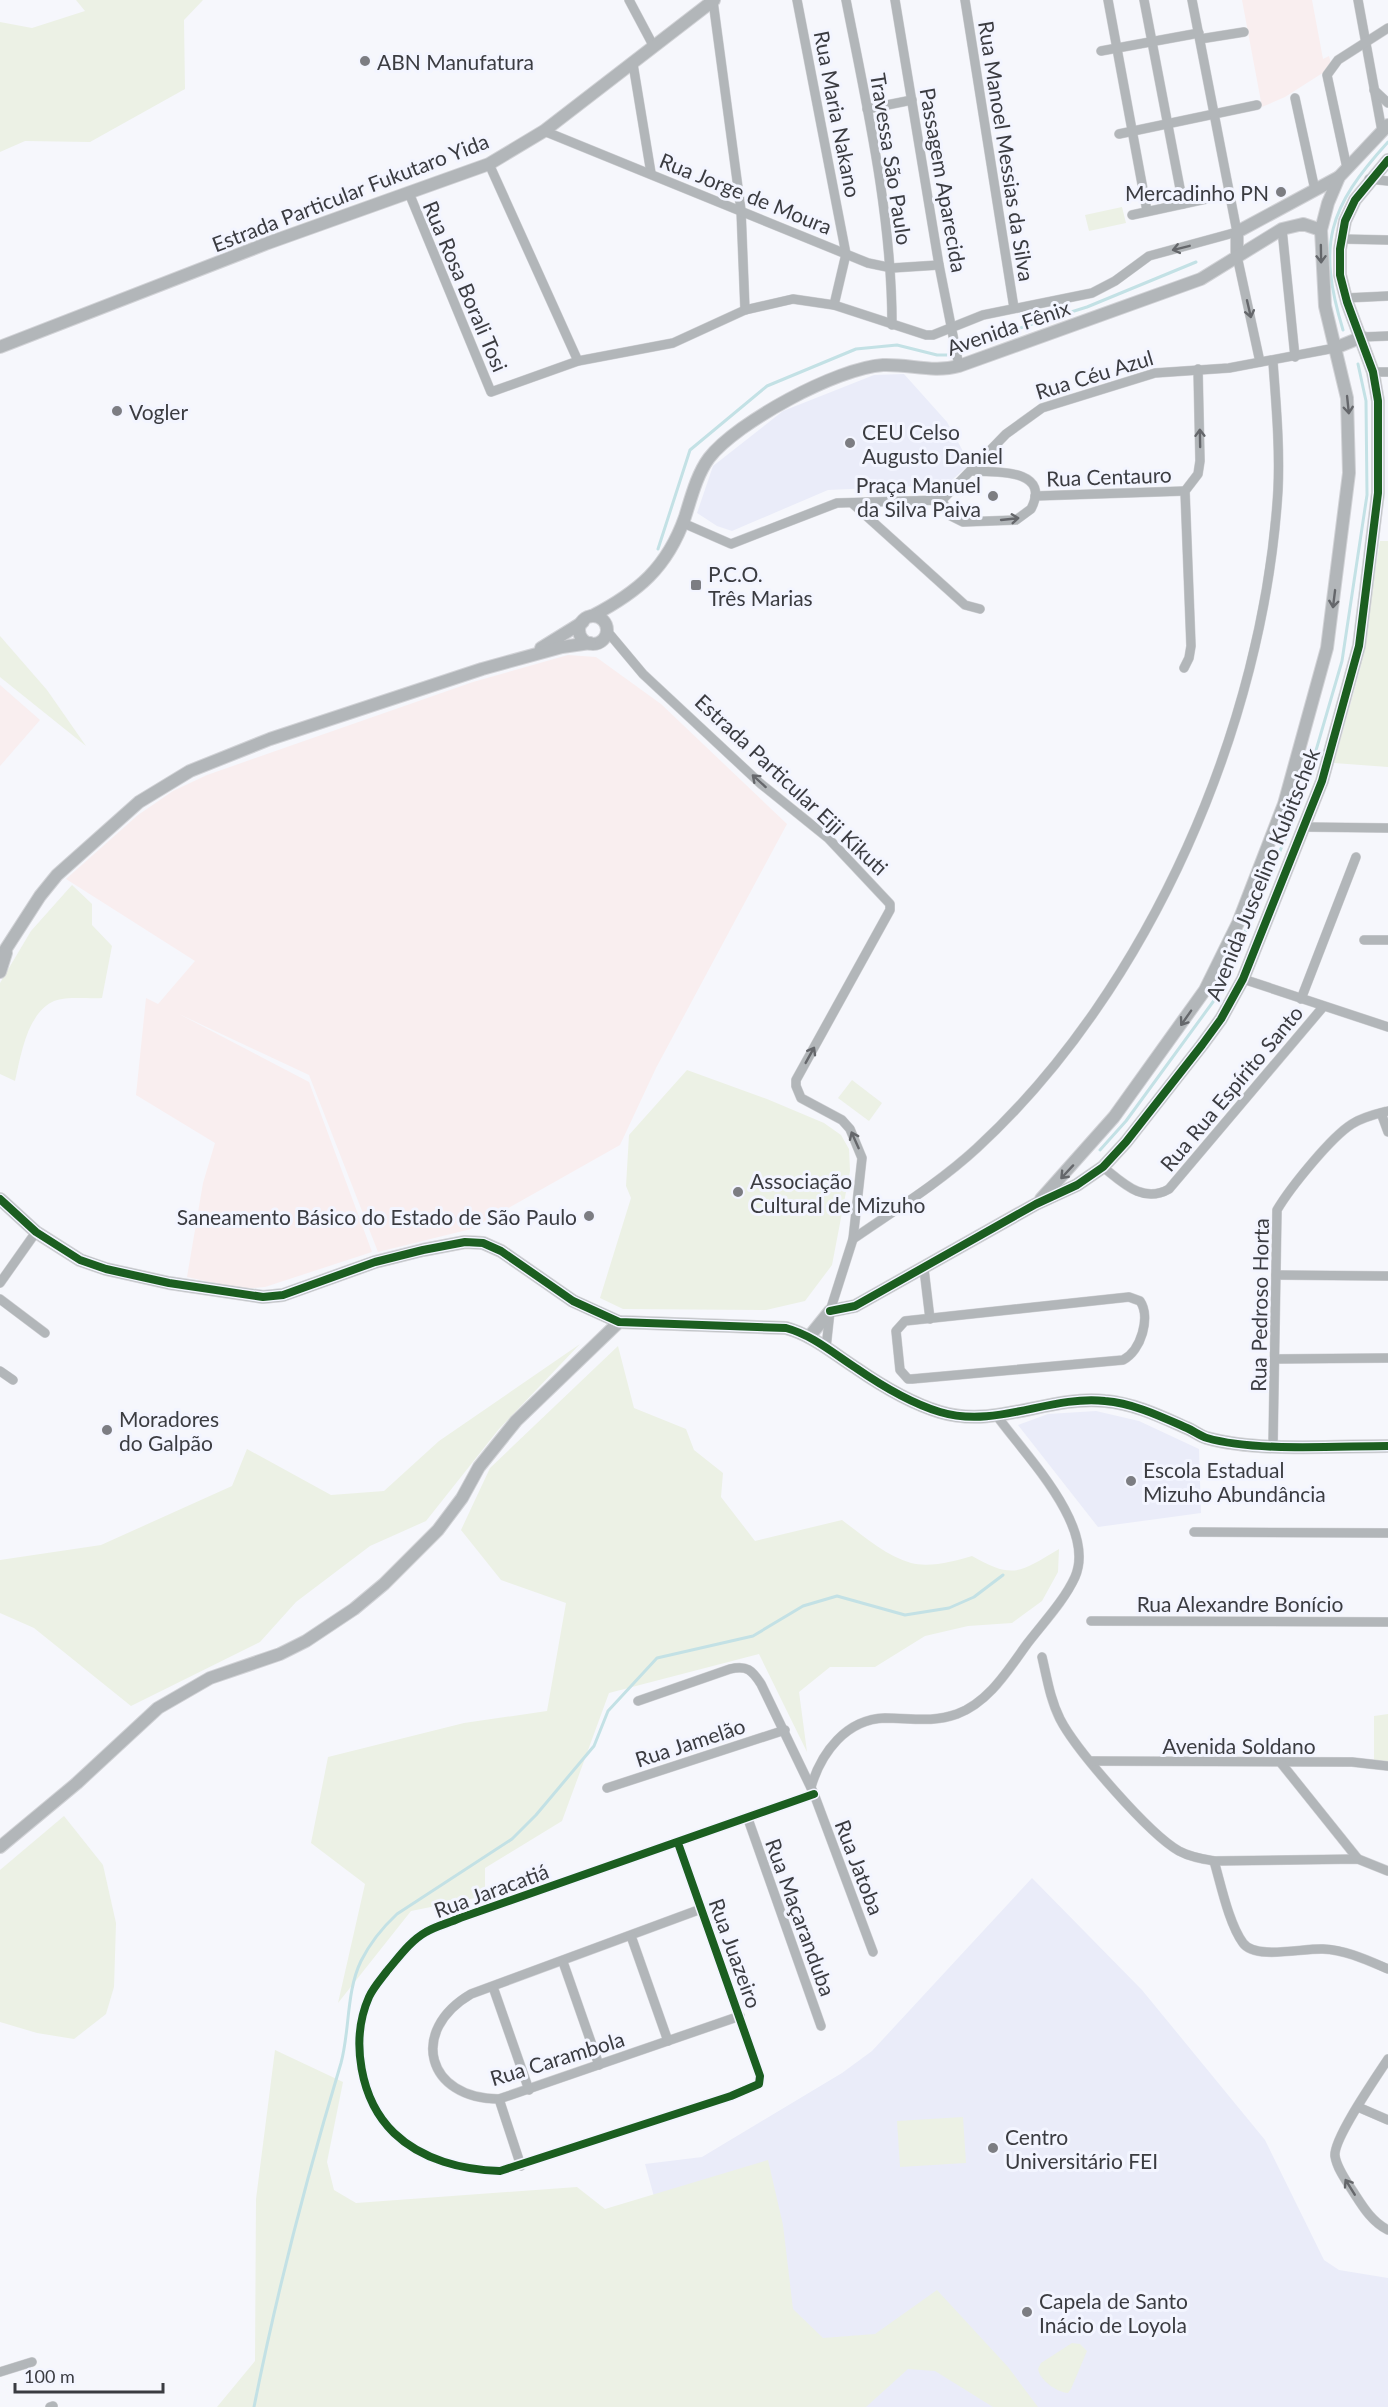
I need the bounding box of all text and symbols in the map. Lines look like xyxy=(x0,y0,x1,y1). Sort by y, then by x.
street label: Rua Manoel Messias da Silva xyxy=(974,19,1040,283)
street label: Rua Maria Nakano xyxy=(810,29,866,200)
place label: ABN Manufatura xyxy=(377,49,534,74)
marker: ABN Manufatura xyxy=(358,54,372,68)
street label: Travessa São Paulo xyxy=(866,71,918,247)
street label: Passagem Aparecida xyxy=(915,86,973,274)
street label: Estrada Particular Fukutaro Yida xyxy=(208,128,492,256)
street label: Rua Jorge de Moura xyxy=(656,147,836,239)
place label: Mercadinho PN xyxy=(1125,180,1269,205)
marker: Mercadinho PN xyxy=(1274,185,1288,199)
street label: Rua Rosa Borali Tosi xyxy=(419,197,513,375)
one-way arrow xyxy=(1172,242,1191,254)
one-way arrow xyxy=(1315,243,1326,263)
street label: Avenida Fênix xyxy=(943,294,1073,360)
one-way arrow xyxy=(1244,299,1256,318)
street label: Rua Céu Azul xyxy=(1032,344,1156,404)
one-way arrow xyxy=(1343,395,1354,415)
place label: Vogler xyxy=(129,399,188,424)
marker: Vogler xyxy=(110,404,124,418)
place label: CEU Celso Augusto Daniel xyxy=(862,419,1003,468)
one-way arrow xyxy=(1194,428,1206,448)
marker: CEU Celso Augusto Daniel xyxy=(843,436,857,450)
street label: Rua Centauro xyxy=(1046,461,1172,491)
place label: Praça Manuel da Silva Paiva xyxy=(856,472,981,521)
marker: Praça Manuel da Silva Paiva xyxy=(986,489,1000,503)
one-way arrow xyxy=(999,513,1019,524)
place label: P.C.O. Três Marias xyxy=(708,561,813,610)
marker: P.C.O. Três Marias xyxy=(689,578,703,592)
one-way arrow xyxy=(1329,589,1340,609)
street label: Estrada Particular Eiji Kikuti xyxy=(691,688,893,880)
street label: Avenida Juscelino Kubitschek xyxy=(1200,744,1324,1004)
one-way arrow xyxy=(751,774,766,788)
street label: Rua Rua Espírito Santo xyxy=(1154,1000,1308,1176)
one-way arrow xyxy=(1180,1009,1192,1025)
one-way arrow xyxy=(804,1047,816,1064)
one-way arrow xyxy=(849,1132,860,1150)
one-way arrow xyxy=(1060,1164,1074,1179)
place label: Associação Cultural de Mizuho xyxy=(750,1168,926,1217)
marker: Associação Cultural de Mizuho xyxy=(731,1185,745,1199)
place label: Saneamento Básico do Estado de São Paulo xyxy=(177,1204,577,1229)
marker: Saneamento Básico do Estado de São Paulo xyxy=(582,1209,596,1223)
street label: Rua Pedroso Horta xyxy=(1245,1218,1273,1392)
place label: Moradores do Galpão xyxy=(119,1406,219,1455)
marker: Moradores do Galpão xyxy=(100,1423,114,1437)
place label: Escola Estadual Mizuho Abundância xyxy=(1143,1457,1326,1506)
marker: Escola Estadual Mizuho Abundância xyxy=(1124,1474,1138,1488)
street label: Rua Alexandre Bonício xyxy=(1137,1591,1343,1616)
street label: Rua Jamelão xyxy=(632,1712,748,1772)
street label: Avenida Soldano xyxy=(1162,1733,1316,1758)
street label: Rua Jatoba xyxy=(830,1816,890,1918)
street label: Rua Maçaranduba xyxy=(761,1835,841,1999)
street label: Rua Jaracatiá xyxy=(430,1858,552,1922)
street label: Rua Juazeiro xyxy=(705,1895,767,2011)
street label: Rua Carambola xyxy=(487,2026,627,2090)
place label: Centro Universitário FEI xyxy=(1005,2124,1158,2173)
marker: Centro Universitário FEI xyxy=(986,2141,1000,2155)
one-way arrow xyxy=(1343,2179,1355,2196)
place label: Capela de Santo Inácio de Loyola xyxy=(1039,2288,1188,2337)
marker: Capela de Santo Inácio de Loyola xyxy=(1020,2305,1034,2319)
scale bar xyxy=(15,2356,164,2394)
text: 100 m xyxy=(24,2365,75,2387)

